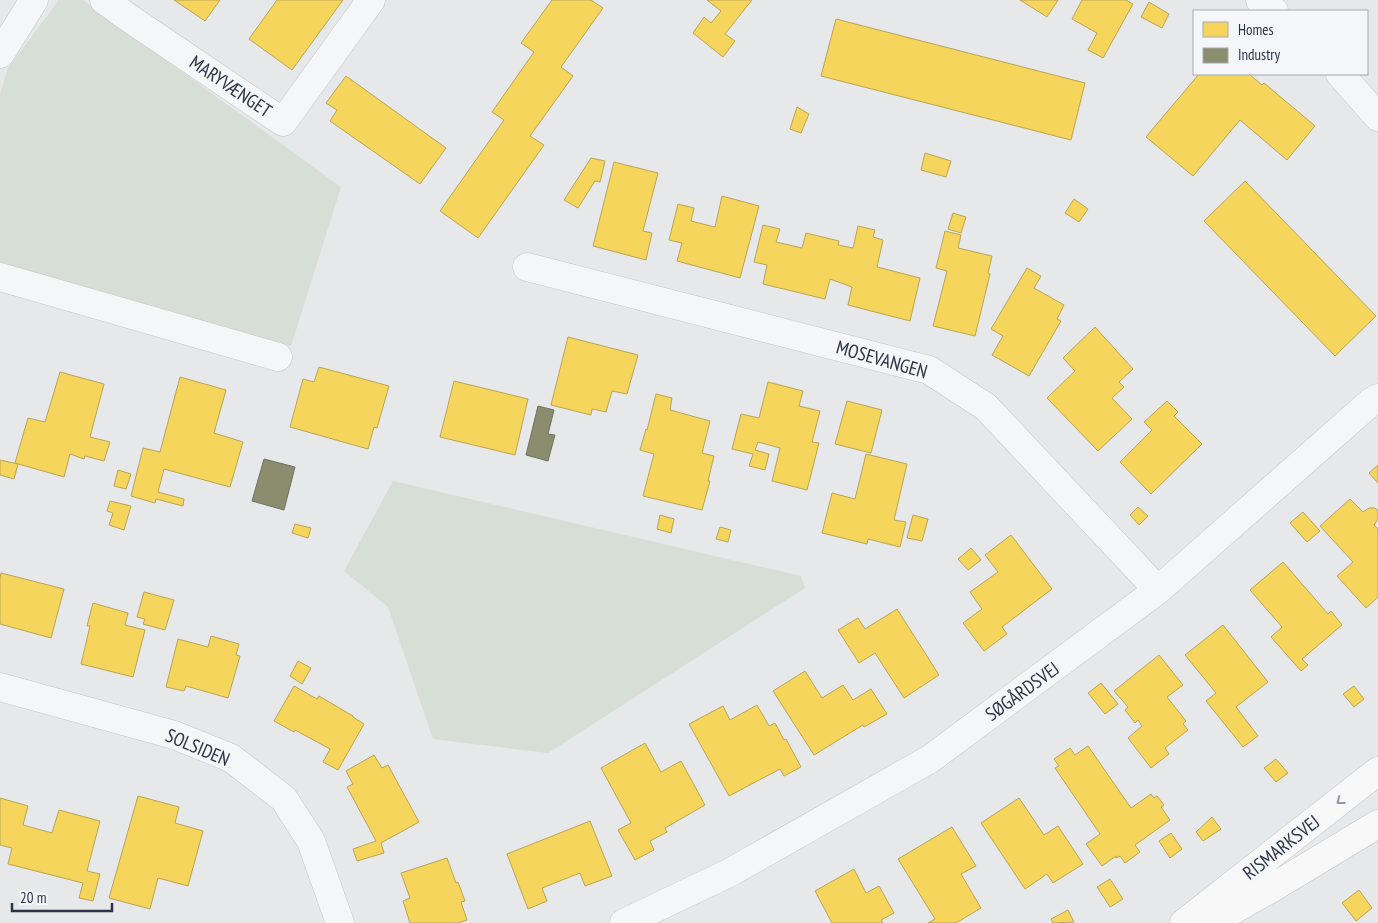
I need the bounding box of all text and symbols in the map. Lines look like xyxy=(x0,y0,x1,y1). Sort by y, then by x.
legend xyxy=(1193,10,1368,75)
text: Homes xyxy=(1238,20,1274,39)
text: Industry xyxy=(1238,45,1280,64)
street label: MARYVÆNGET xyxy=(185,50,277,123)
street label: MOSEVANGEN xyxy=(834,335,930,383)
street label: SØGÅRDSVEJ xyxy=(980,656,1064,726)
street label: SOLSIDEN xyxy=(162,723,234,771)
one-way arrow xyxy=(1337,795,1346,803)
street label: RISMARKSVEJ xyxy=(1238,810,1324,884)
scale bar xyxy=(12,880,112,912)
text: 20 m xyxy=(20,888,46,907)

